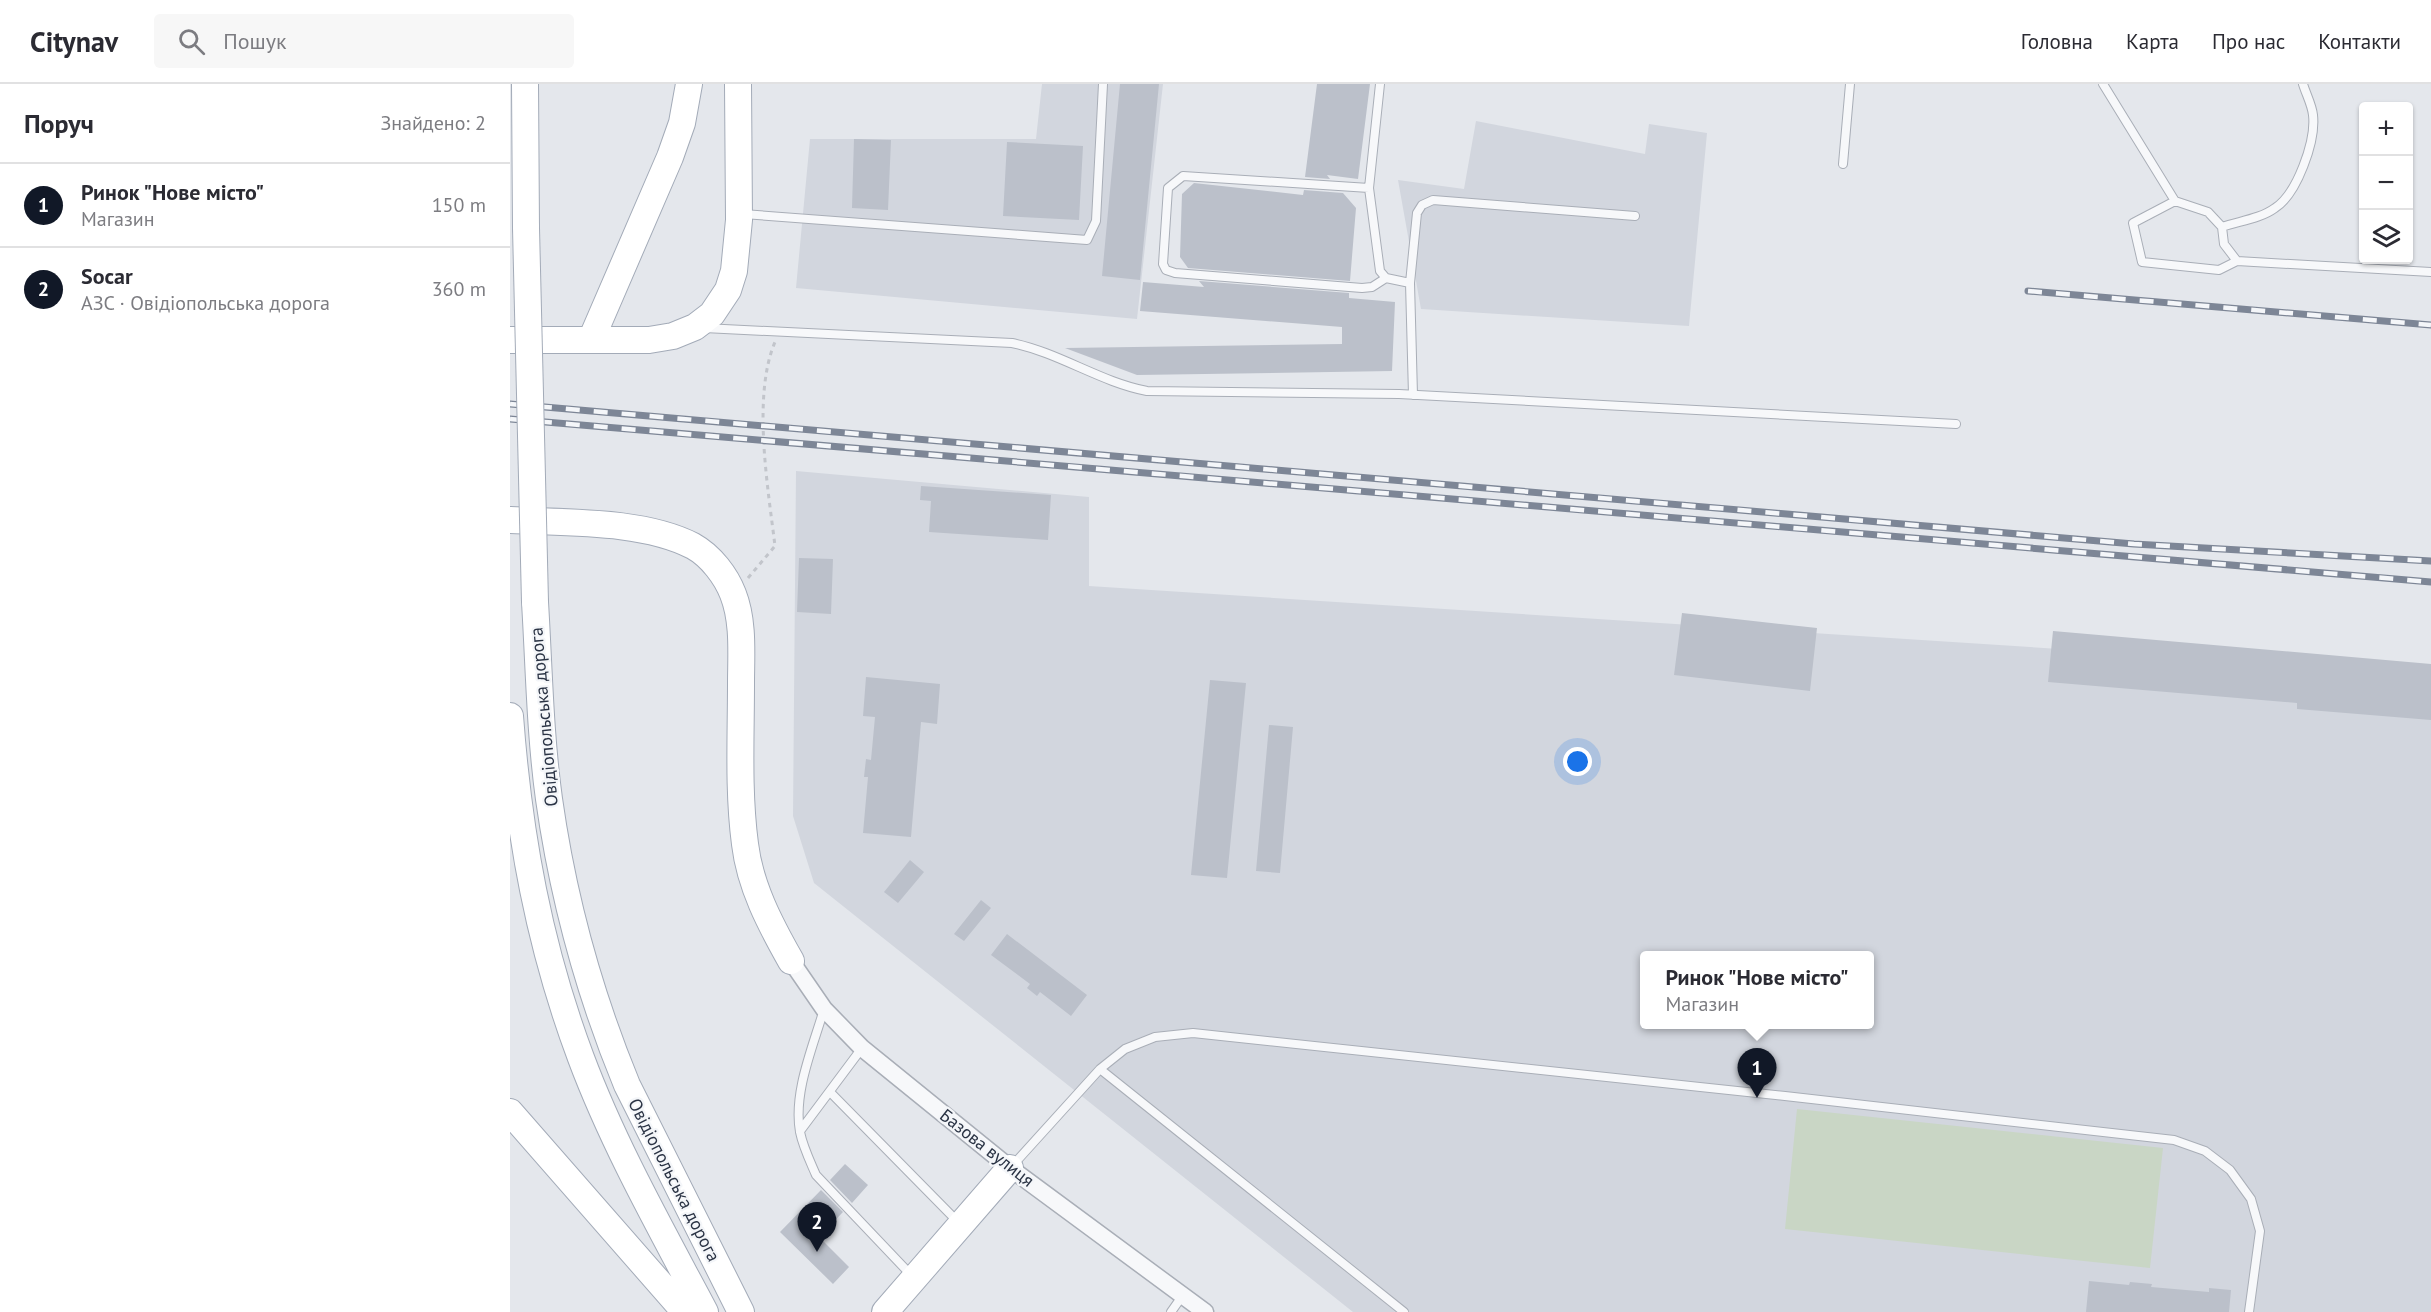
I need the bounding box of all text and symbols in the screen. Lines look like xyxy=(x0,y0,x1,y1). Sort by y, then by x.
search box xyxy=(154,14,574,68)
text: Citynav xyxy=(30,23,118,60)
icon: search xyxy=(175,25,208,58)
text: Пошук xyxy=(223,27,286,55)
text: Головна xyxy=(2021,28,2093,55)
text: Карта xyxy=(2126,28,2179,55)
text: Про нас xyxy=(2212,28,2285,55)
text: Контакти xyxy=(2318,28,2401,55)
map controls xyxy=(2359,102,2413,264)
button: + xyxy=(2359,102,2413,156)
text: Поруч xyxy=(24,107,94,140)
text: Знайдено: 2 xyxy=(380,110,486,136)
button: − xyxy=(2359,156,2413,210)
text: Ринок "Нове місто" xyxy=(81,178,264,206)
text: 1 xyxy=(38,192,49,218)
text: 150 m xyxy=(432,192,486,218)
text: Магазин xyxy=(81,206,155,232)
button: layers xyxy=(2359,210,2413,264)
text: Socar xyxy=(81,262,133,290)
text: 2 xyxy=(38,276,49,302)
text: 360 m xyxy=(432,276,486,302)
text: АЗС · Овідіопольська дорога xyxy=(81,290,330,316)
street label: Овідіопольська дорога xyxy=(524,626,563,808)
your location xyxy=(1563,747,1592,776)
popup xyxy=(1640,951,1874,1029)
text: Ринок "Нове місто" xyxy=(1665,963,1849,991)
text: Магазин xyxy=(1665,991,1739,1017)
pin: 1 xyxy=(1738,1048,1776,1098)
street label: Овідіопольська дорога xyxy=(623,1094,726,1265)
street label: Базова вулиця xyxy=(935,1104,1039,1192)
pin: 2 xyxy=(798,1202,836,1252)

